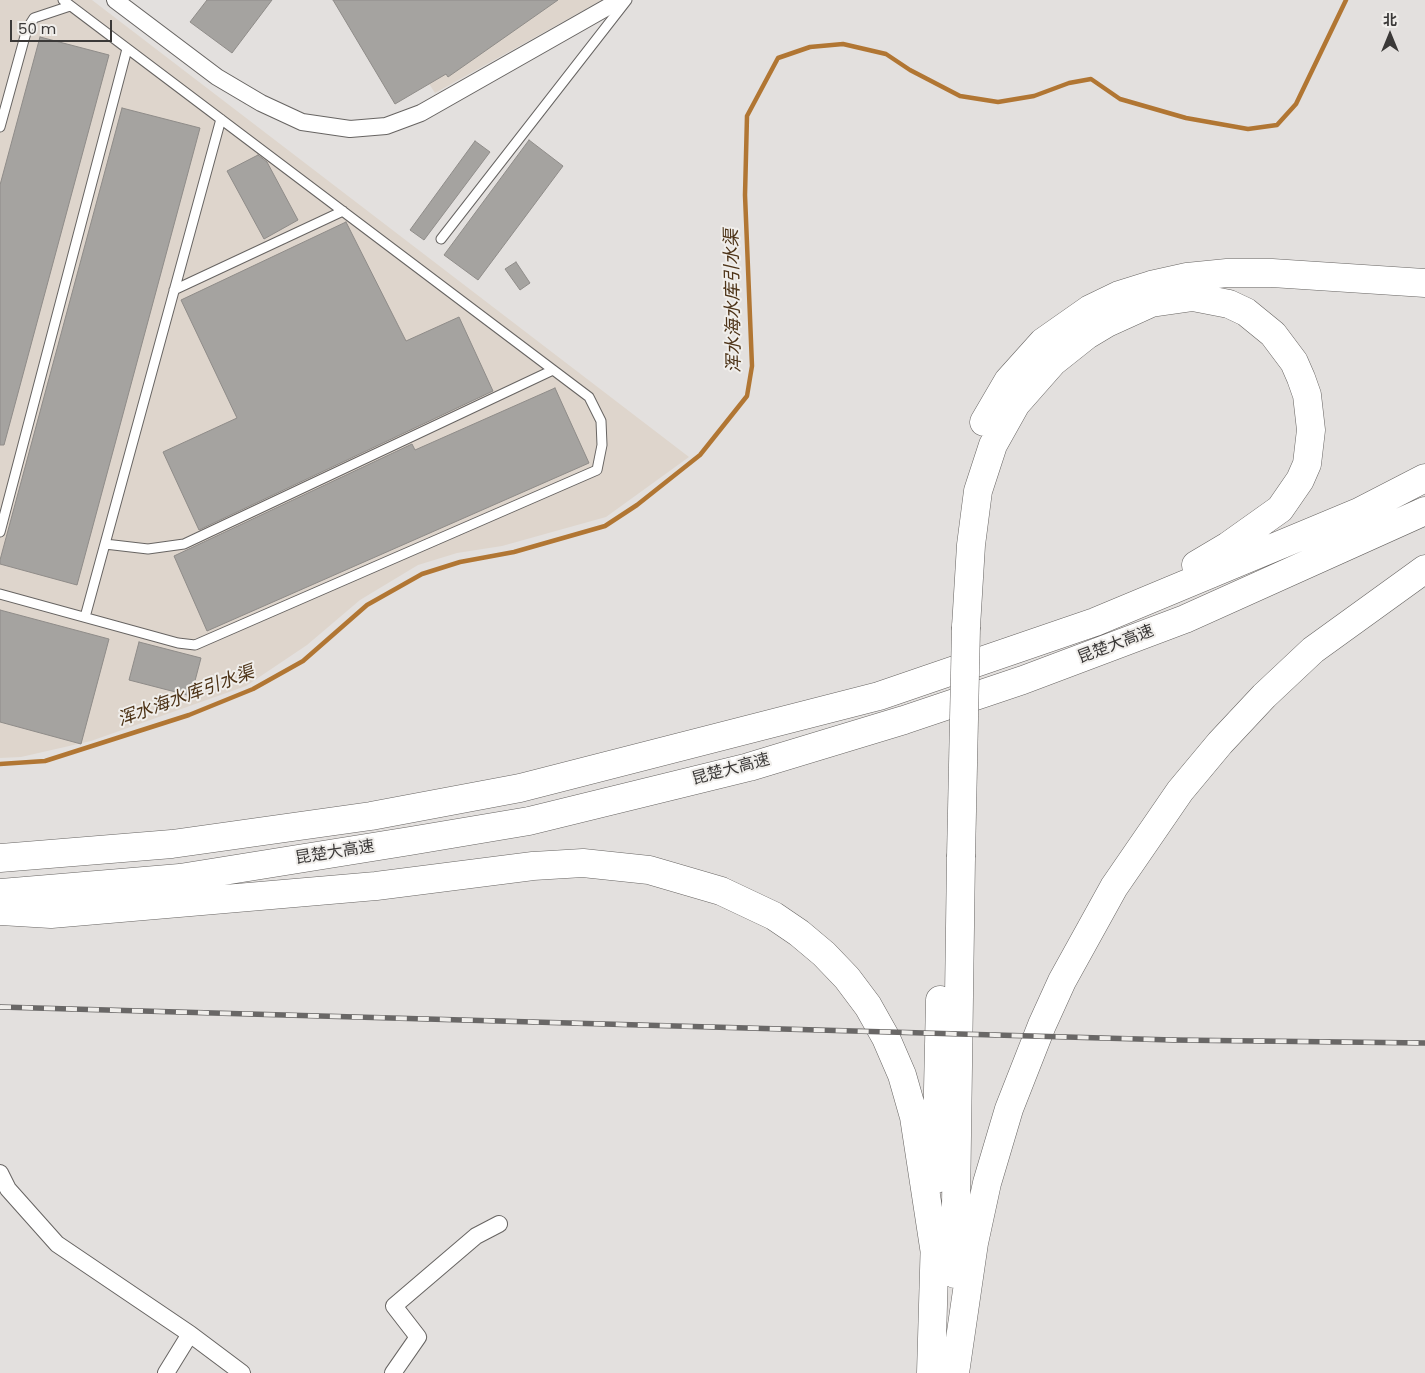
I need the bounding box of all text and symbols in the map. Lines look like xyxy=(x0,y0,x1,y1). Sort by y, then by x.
scale bar xyxy=(12,10,115,42)
north arrow xyxy=(1365,10,1415,60)
text: 北 xyxy=(1383,10,1397,30)
text: 50 m xyxy=(18,18,56,39)
water label: 浑水海水库引水渠 xyxy=(722,229,746,373)
street label: 昆楚大高速 xyxy=(1075,622,1157,668)
water label: 浑水海水库引水渠 xyxy=(115,662,257,732)
street label: 昆楚大高速 xyxy=(690,750,772,790)
street label: 昆楚大高速 xyxy=(294,837,376,869)

